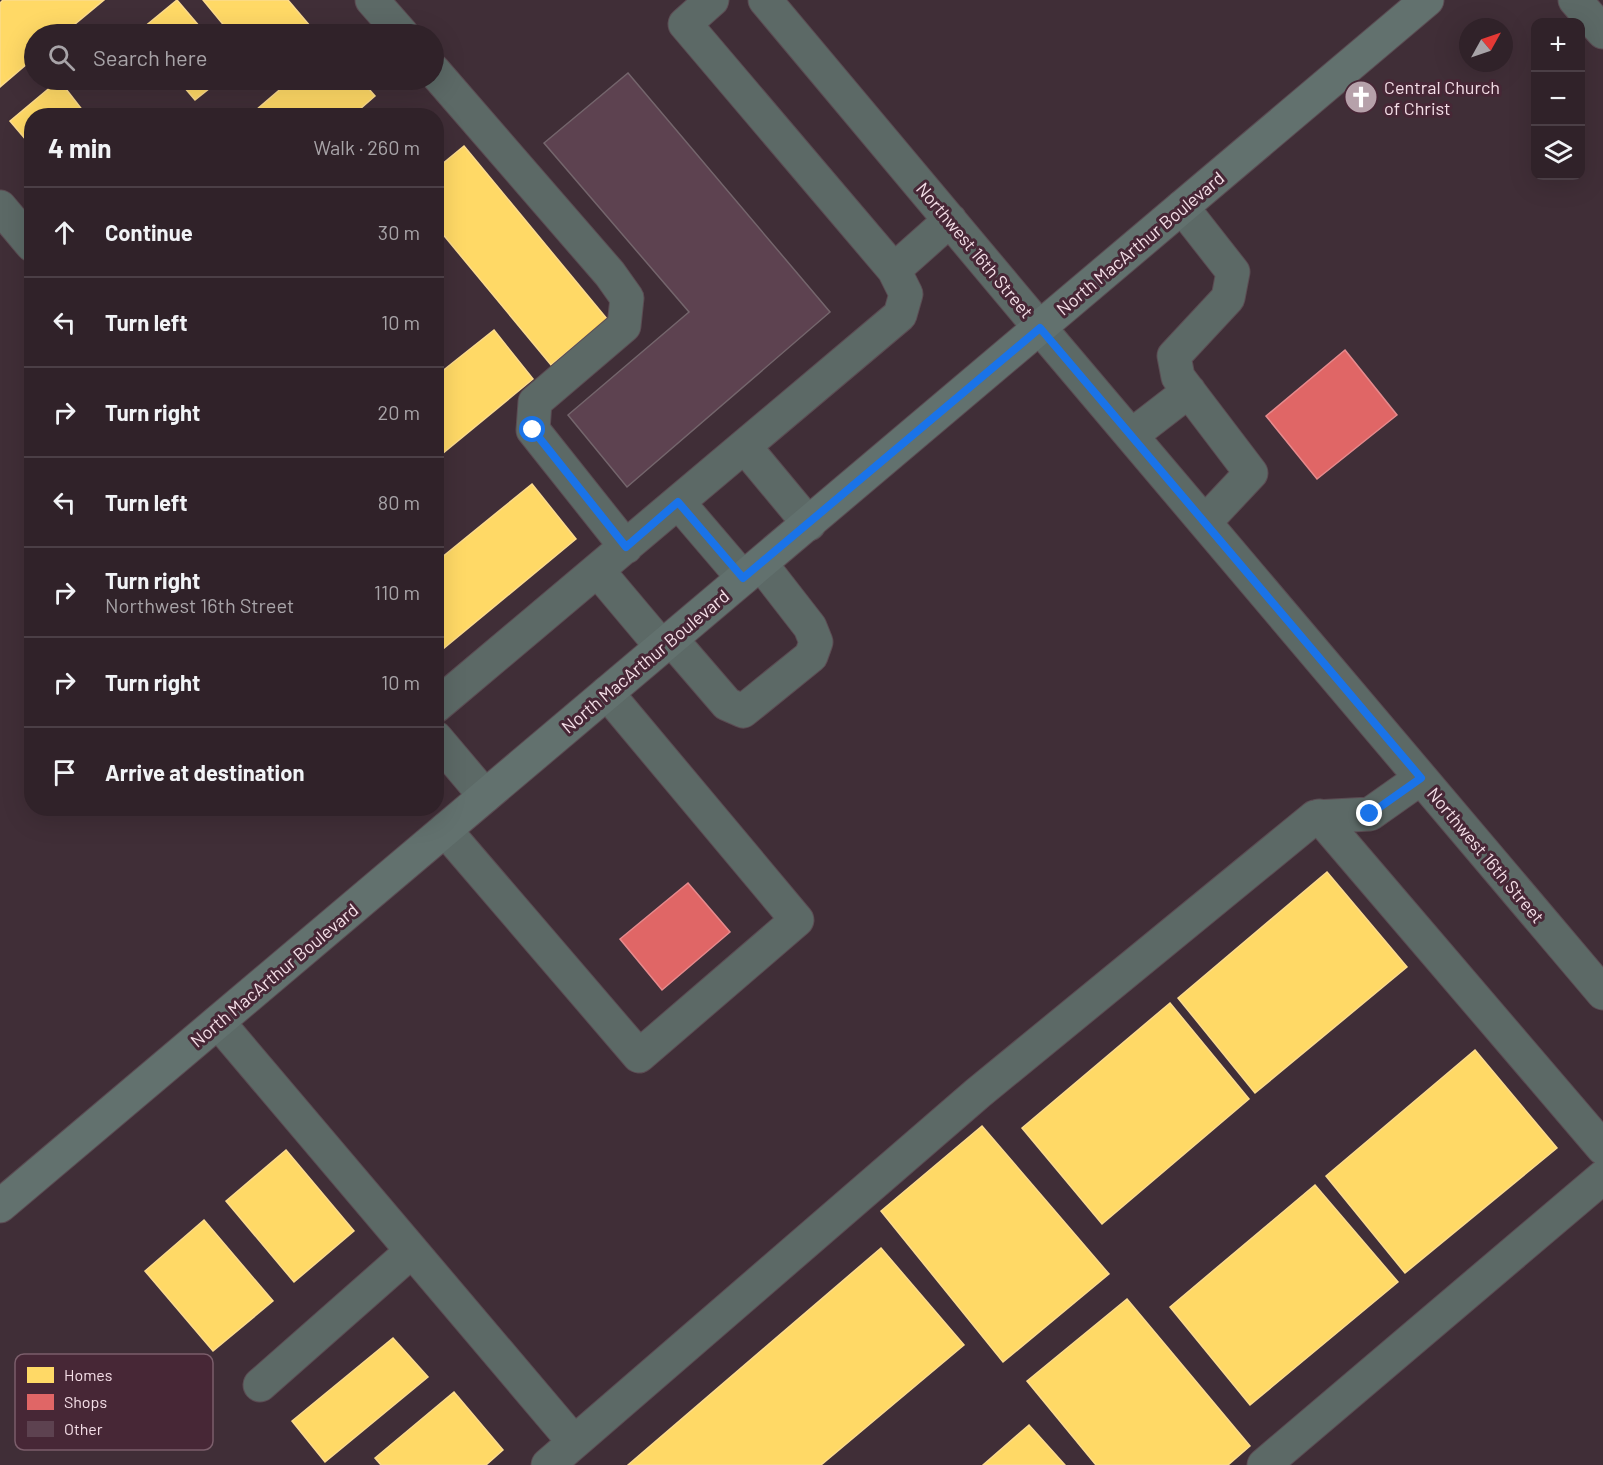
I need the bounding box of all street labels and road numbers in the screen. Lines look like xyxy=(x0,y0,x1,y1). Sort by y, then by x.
street label: North MacArthur Boulevard xyxy=(1052,166,1228,320)
street label: Northwest 16th Street xyxy=(912,178,1038,322)
street label: North MacArthur Boulevard xyxy=(557,584,733,738)
street label: Northwest 16th Street xyxy=(1423,783,1549,927)
street label: North MacArthur Boulevard xyxy=(186,898,362,1052)

